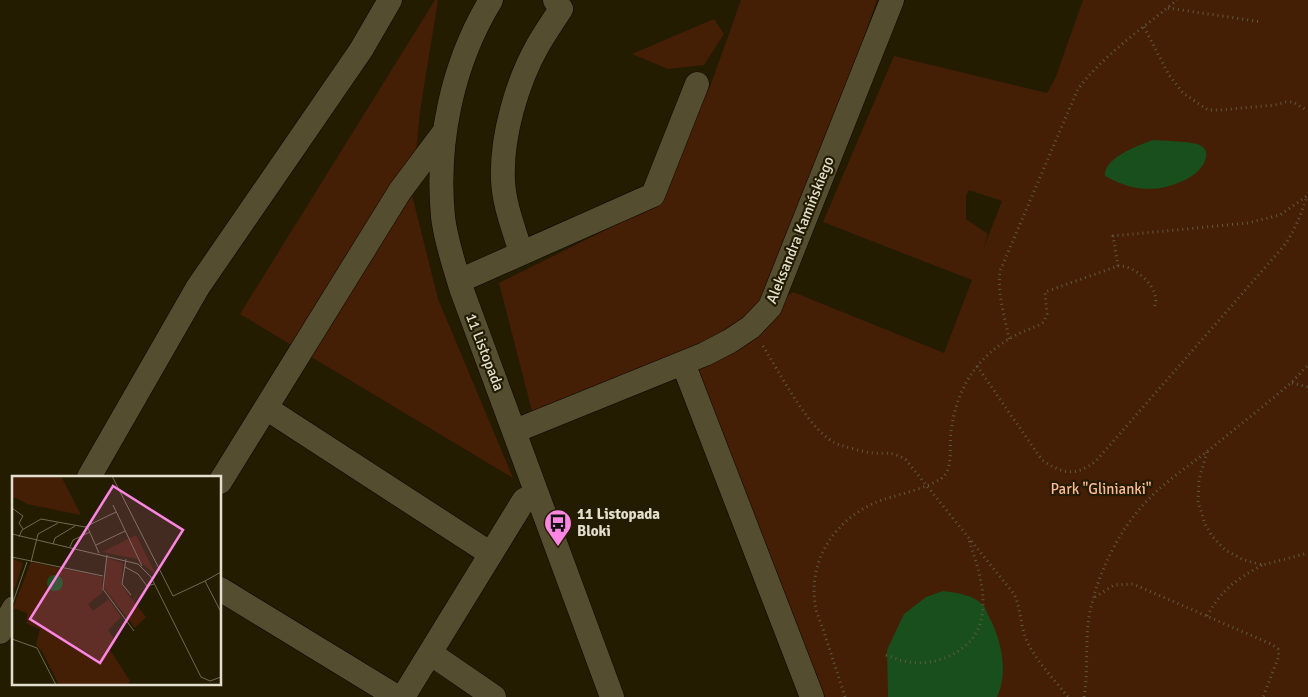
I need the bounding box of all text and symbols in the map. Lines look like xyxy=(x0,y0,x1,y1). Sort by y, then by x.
street label: Aleksandra Kamińskiego xyxy=(762,154,838,306)
street label: 11 Listopada xyxy=(462,311,508,393)
inset map xyxy=(12,476,221,684)
park label: Park "Glinianki" xyxy=(1050,480,1152,498)
place label: 11 Listopada Bloki xyxy=(577,505,660,540)
bus stop icon: 11 Listopada Bloki xyxy=(543,508,573,547)

